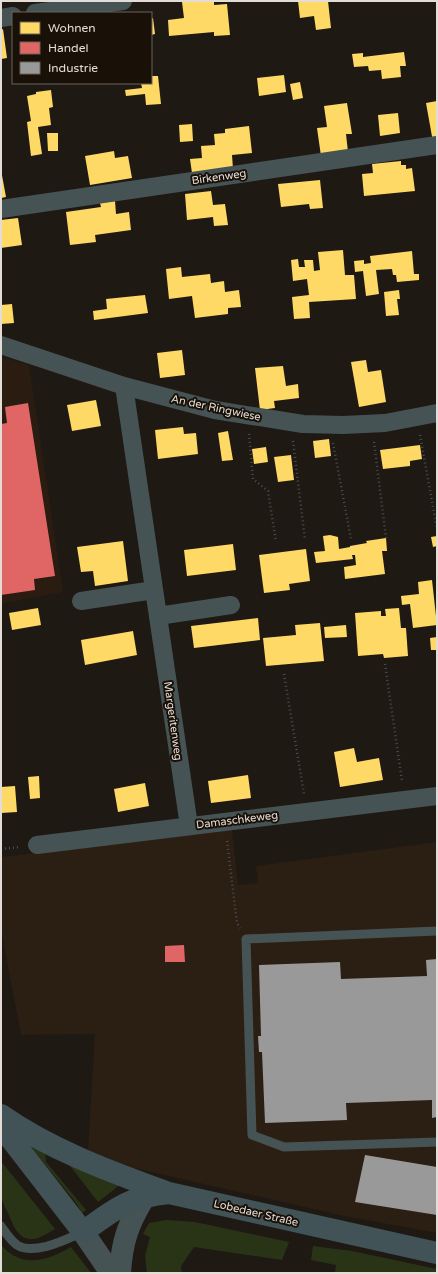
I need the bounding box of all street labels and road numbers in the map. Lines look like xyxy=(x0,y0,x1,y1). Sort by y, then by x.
street label: Birkenweg xyxy=(191,167,247,187)
street label: An der Ringwiese xyxy=(170,392,262,424)
street label: Margeritenweg xyxy=(161,681,185,761)
street label: Damaschkeweg xyxy=(195,809,279,831)
street label: Lobedaer Straße xyxy=(212,1197,300,1229)

